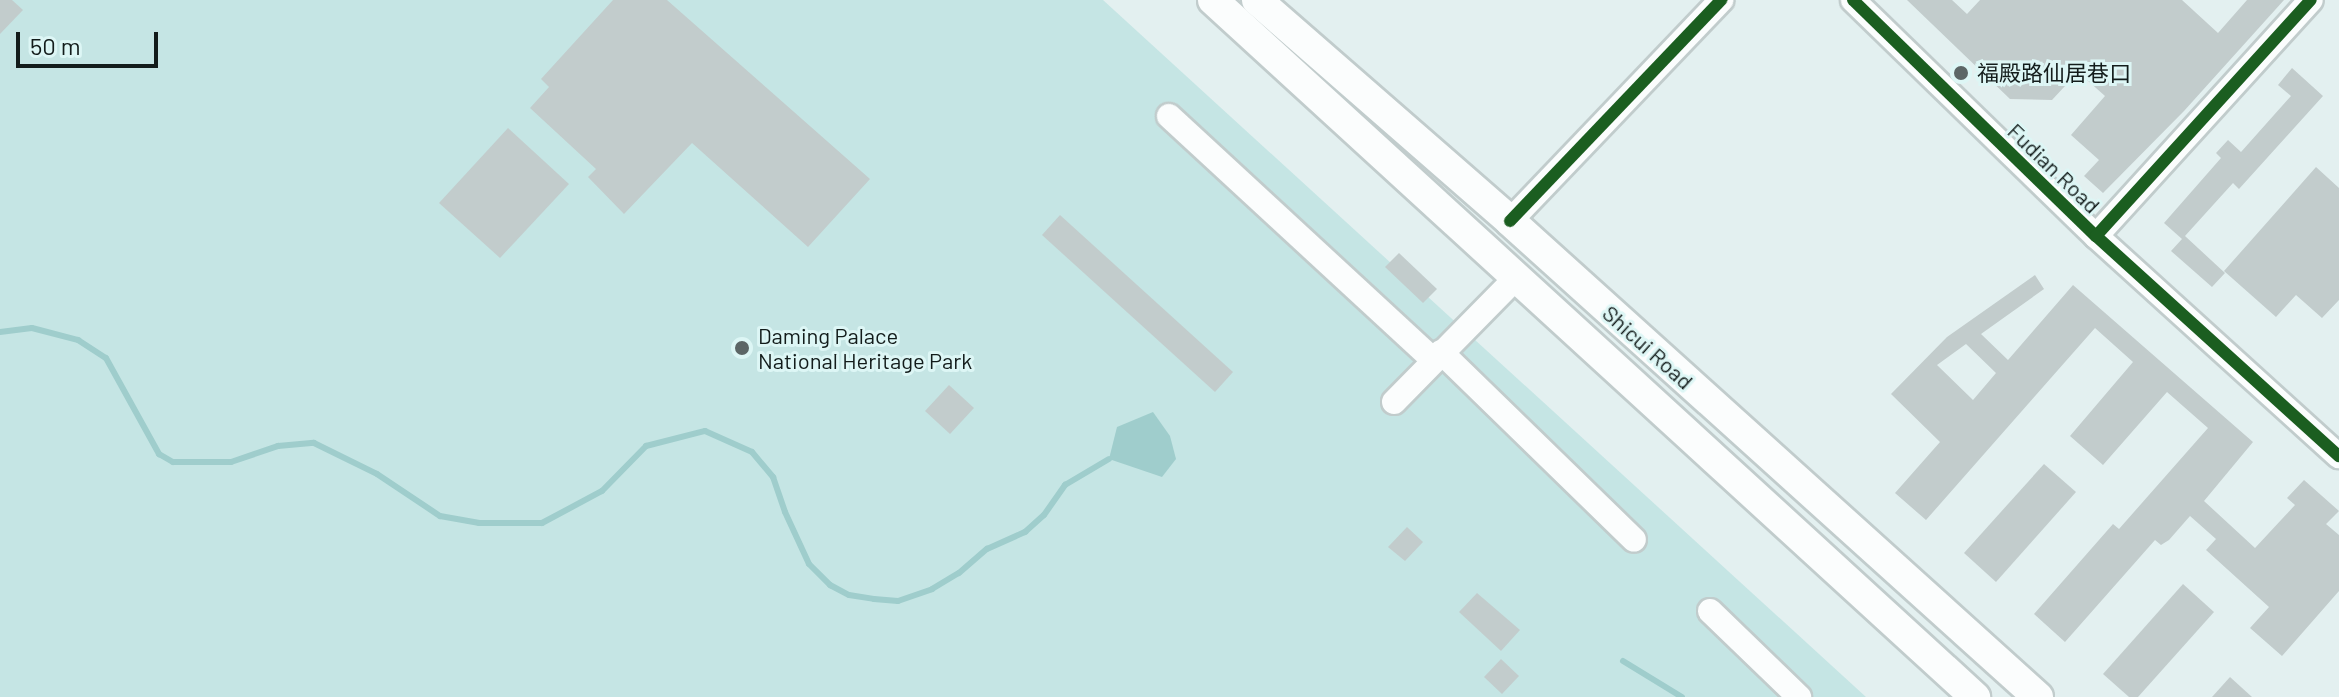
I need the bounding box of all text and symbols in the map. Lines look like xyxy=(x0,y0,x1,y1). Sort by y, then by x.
scale bar xyxy=(20,16,162,66)
text: 50 m xyxy=(30,31,81,60)
place label: 福殿路仙居巷口 xyxy=(1977,60,2131,86)
marker: 福殿路仙居巷口 xyxy=(1952,64,1970,82)
street label: Fudian Road xyxy=(2002,118,2106,218)
street label: Shicui Road xyxy=(1597,300,1699,394)
place label: Daming Palace National Heritage Park xyxy=(758,322,972,374)
marker: Daming Palace National Heritage Park xyxy=(733,339,751,357)

